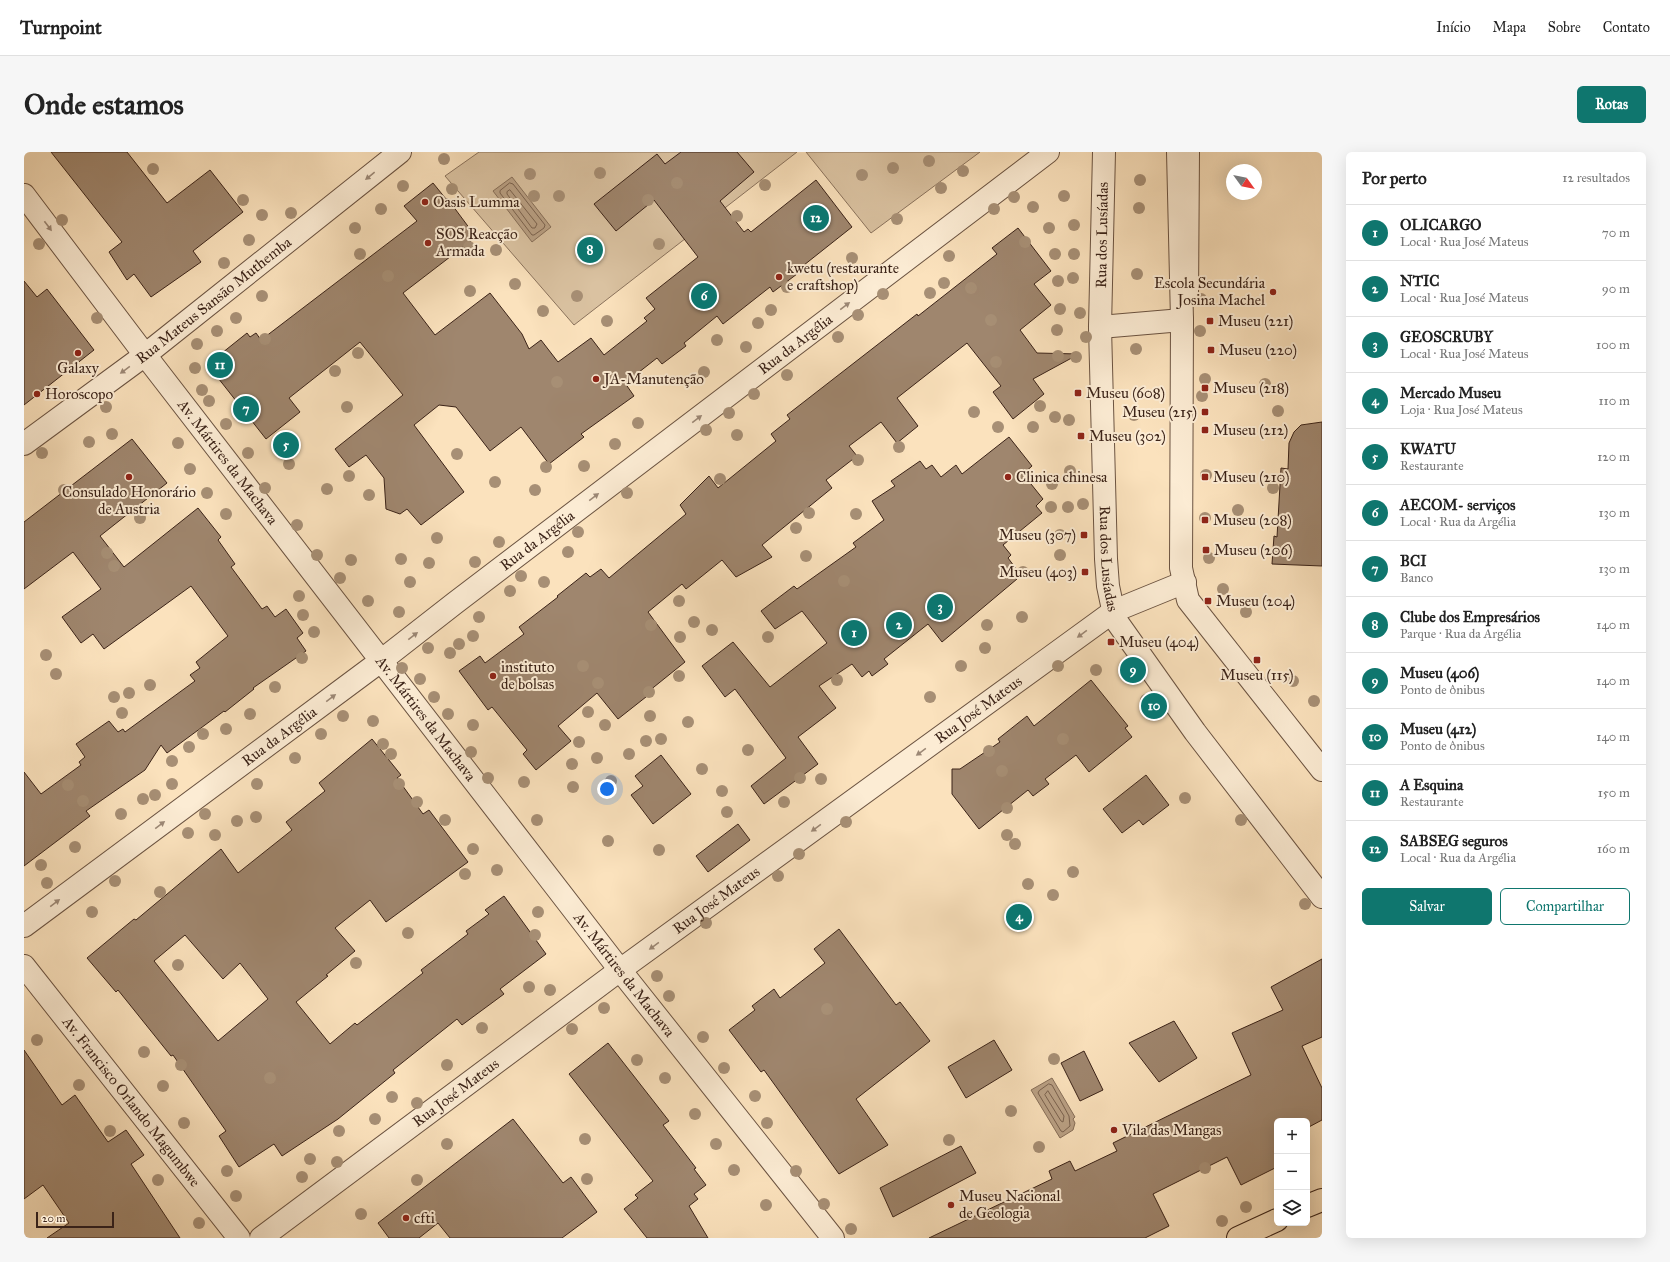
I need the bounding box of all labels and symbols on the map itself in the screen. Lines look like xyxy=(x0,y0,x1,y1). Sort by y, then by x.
north arrow xyxy=(1226,164,1262,200)
one-way arrow xyxy=(364,172,375,181)
street label: Rua dos Lusíadas xyxy=(1092,182,1112,288)
place label: Oasis Lumma xyxy=(433,193,520,211)
marker: Oasis Lumma xyxy=(420,197,430,207)
pin: 12 xyxy=(803,203,829,233)
one-way arrow xyxy=(43,220,52,231)
place label: SOS Reacção Armada xyxy=(435,225,518,260)
street label: Rua Mateus Sansão Muthemba xyxy=(133,233,295,368)
pin: 8 xyxy=(577,235,603,265)
marker: SOS Reacção Armada xyxy=(423,238,433,248)
place label: kwetu (restaurante e craftshop) xyxy=(787,259,899,295)
marker: kwetu (restaurante e craftshop) xyxy=(774,272,784,282)
place label: Escola Secundária Josina Machel xyxy=(1154,274,1266,310)
pin: 6 xyxy=(691,281,717,311)
marker: Escola Secundária Josina Machel xyxy=(1268,287,1278,297)
one-way arrow xyxy=(840,302,851,310)
street label: Rua da Argélia xyxy=(754,310,836,378)
place label: Museu (221) xyxy=(1218,312,1293,331)
marker: Museu (221) xyxy=(1205,316,1215,326)
place label: Museu (220) xyxy=(1219,341,1297,360)
marker: Museu (220) xyxy=(1206,345,1216,355)
marker: Galaxy xyxy=(73,348,83,358)
pin: 11 xyxy=(207,350,233,380)
place label: Galaxy xyxy=(57,359,100,377)
one-way arrow xyxy=(120,366,131,374)
place label: JA-Manutenção xyxy=(602,370,704,389)
marker: JA-Manutenção xyxy=(591,374,601,384)
place label: Museu (218) xyxy=(1213,379,1289,398)
marker: Museu (218) xyxy=(1200,383,1210,393)
place label: Museu (608) xyxy=(1086,384,1165,403)
place label: Horoscopo xyxy=(45,385,114,403)
marker: Museu (608) xyxy=(1073,388,1083,398)
marker: Horoscopo xyxy=(32,389,42,399)
pin: 7 xyxy=(233,394,259,424)
street label: Av. Mártires da Machava xyxy=(173,395,282,529)
place label: Museu (215) xyxy=(1122,403,1197,422)
marker: Museu (215) xyxy=(1200,407,1210,417)
one-way arrow xyxy=(692,414,703,423)
place label: Museu (212) xyxy=(1213,421,1288,440)
marker: Museu (212) xyxy=(1200,425,1210,435)
place label: Museu (302) xyxy=(1089,427,1166,446)
pin: 5 xyxy=(273,430,299,460)
marker: Museu (302) xyxy=(1076,431,1086,441)
place label: Clinica chinesa xyxy=(1016,468,1108,486)
place label: Museu (210) xyxy=(1213,468,1290,487)
marker: Consulado Honorário de Austria xyxy=(124,472,134,482)
marker: Clinica chinesa xyxy=(1003,472,1013,482)
marker: Museu (210) xyxy=(1200,472,1210,482)
place label: Consulado Honorário de Austria xyxy=(62,483,196,518)
one-way arrow xyxy=(588,493,599,501)
street label: Rua dos Lusíadas xyxy=(1096,505,1122,613)
street label: Rua da Argélia xyxy=(497,506,579,574)
place label: Museu (208) xyxy=(1213,511,1292,530)
marker: Museu (208) xyxy=(1200,515,1210,525)
place label: Museu (307) xyxy=(999,526,1076,545)
marker: Museu (307) xyxy=(1079,530,1089,540)
place label: Museu (206) xyxy=(1214,541,1292,560)
marker: Museu (206) xyxy=(1201,545,1211,555)
place label: Museu (403) xyxy=(999,563,1077,582)
marker: Museu (403) xyxy=(1080,567,1090,577)
pin: 3 xyxy=(927,592,953,622)
place label: Museu (204) xyxy=(1216,592,1295,611)
marker: Museu (204) xyxy=(1203,596,1213,606)
pin: 2 xyxy=(886,610,912,640)
pin: 1 xyxy=(841,618,867,648)
one-way arrow xyxy=(1077,630,1088,638)
one-way arrow xyxy=(407,632,418,640)
place label: Museu (404) xyxy=(1119,633,1199,652)
marker: Museu (404) xyxy=(1106,637,1116,647)
street label: Av. Mártires da Machava xyxy=(371,652,480,785)
pin: 9 xyxy=(1120,655,1146,685)
marker: Museu (115) xyxy=(1252,655,1262,665)
place label: instituto de bolsas xyxy=(501,658,555,693)
place label: Museu (115) xyxy=(1220,666,1294,685)
marker: instituto de bolsas xyxy=(488,671,498,681)
street label: Rua José Mateus xyxy=(931,672,1025,747)
pin: 10 xyxy=(1141,691,1167,721)
one-way arrow xyxy=(326,693,337,702)
street label: Rua da Argélia xyxy=(238,702,321,770)
one-way arrow xyxy=(915,748,926,756)
your location xyxy=(597,779,617,799)
one-way arrow xyxy=(154,821,165,829)
one-way arrow xyxy=(810,824,821,832)
street label: Rua José Mateus xyxy=(669,862,763,938)
one-way arrow xyxy=(50,899,61,907)
pin: 4 xyxy=(1006,902,1032,932)
street label: Av. Mártires da Machava xyxy=(569,908,679,1041)
one-way arrow xyxy=(649,942,659,950)
street label: Av. Francisco Orlando Magumbwe xyxy=(58,1012,204,1190)
street label: Rua José Mateus xyxy=(409,1055,502,1131)
place label: Vila das Mangas xyxy=(1121,1121,1221,1139)
marker: Vila das Mangas xyxy=(1109,1125,1119,1135)
place label: Museu Nacional de Geologia xyxy=(959,1187,1061,1222)
marker: Museu Nacional de Geologia xyxy=(946,1200,956,1210)
place label: cfti xyxy=(414,1209,435,1227)
scale bar xyxy=(36,1210,114,1229)
marker: cfti xyxy=(401,1213,411,1223)

